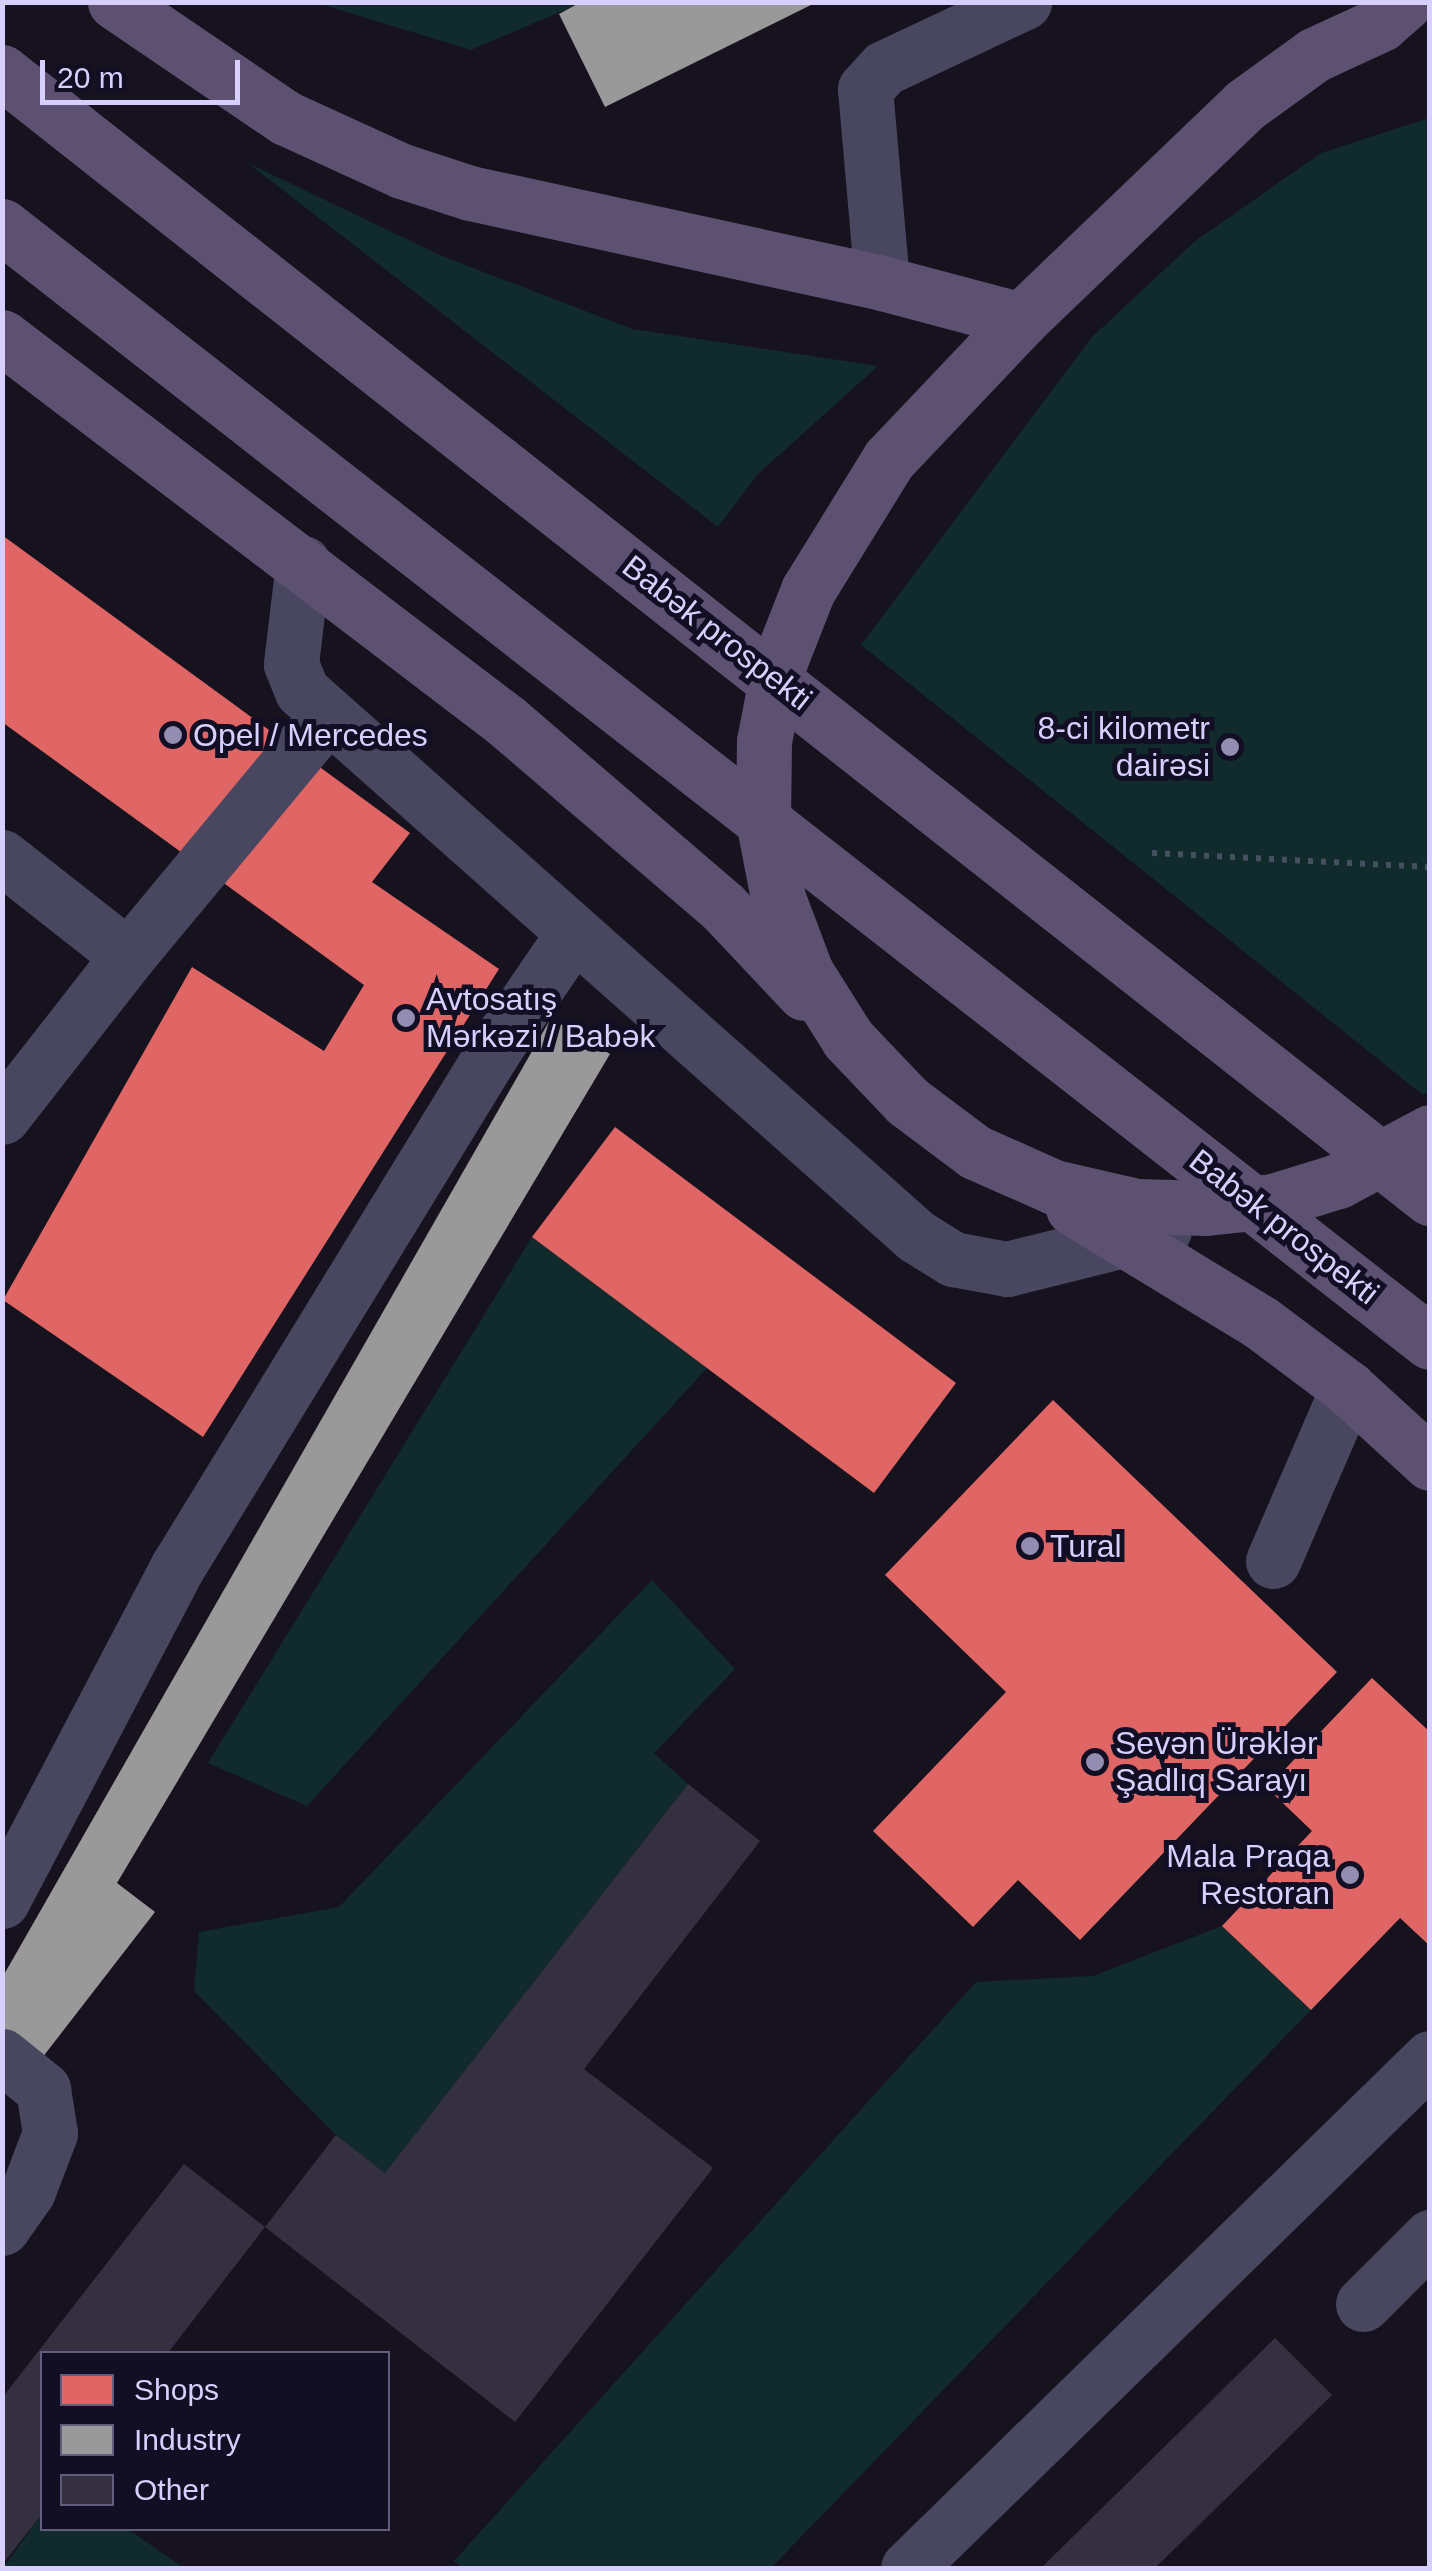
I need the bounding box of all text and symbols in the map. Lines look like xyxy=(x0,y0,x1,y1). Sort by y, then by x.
scale bar xyxy=(45,40,245,102)
text: 20 m xyxy=(57,61,124,94)
street label: Babək prospekti xyxy=(615,547,819,719)
place label: 8-ci kilometr dairəsi xyxy=(1038,710,1210,785)
place label: Opel / Mercedes xyxy=(193,716,428,754)
marker: Opel / Mercedes xyxy=(162,724,184,746)
marker: 8-ci kilometr dairəsi xyxy=(1219,736,1241,758)
place label: Avtosatış Mərkəzi / Babək xyxy=(426,981,655,1056)
marker: Avtosatış Mərkəzi / Babək xyxy=(395,1007,417,1029)
street label: Babək prospekti xyxy=(1182,1141,1386,1313)
place label: Tural xyxy=(1050,1527,1122,1565)
marker: Tural xyxy=(1019,1535,1041,1557)
place label: Sevən Ürəklər Şadlıq Sarayı xyxy=(1115,1725,1318,1800)
marker: Sevən Ürəklər Şadlıq Sarayı xyxy=(1084,1751,1106,1773)
place label: Mala Praqa Restoran xyxy=(1166,1838,1330,1913)
marker: Mala Praqa Restoran xyxy=(1339,1864,1361,1886)
legend xyxy=(40,2351,390,2531)
text: Shops xyxy=(134,2373,219,2406)
text: Industry xyxy=(134,2423,241,2456)
text: Other xyxy=(134,2473,209,2506)

